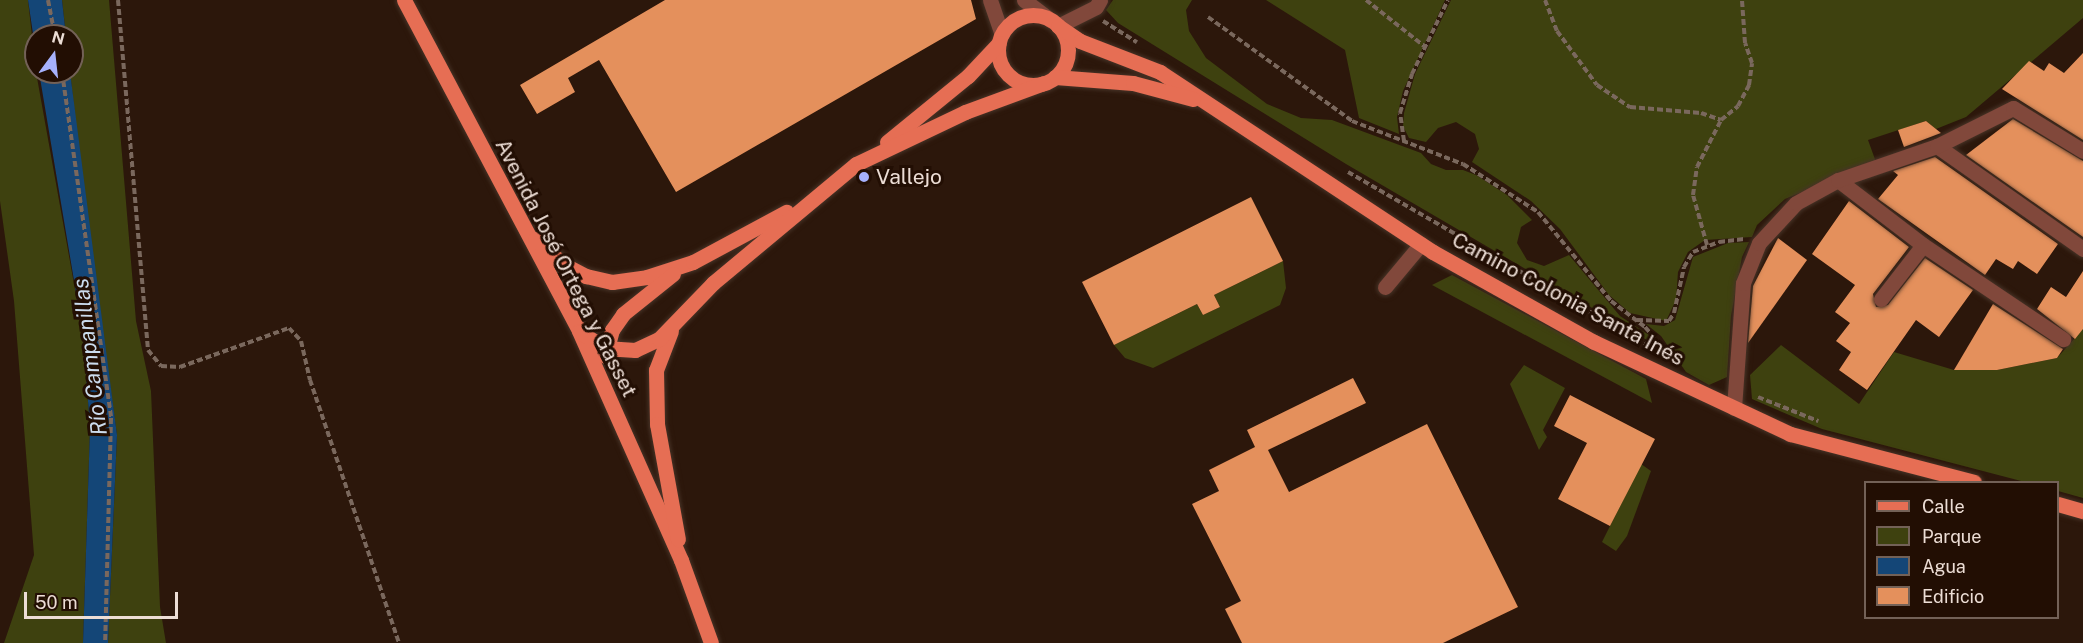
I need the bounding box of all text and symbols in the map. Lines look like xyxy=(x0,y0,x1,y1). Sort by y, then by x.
north arrow xyxy=(24,24,84,84)
text: N xyxy=(50,27,67,49)
street label: Avenida José Ortega y Gasset xyxy=(490,135,642,401)
place label: Vallejo xyxy=(876,164,942,190)
marker: Vallejo xyxy=(857,170,871,184)
street label: Camino Colonia Santa Inés xyxy=(1448,227,1688,371)
water label: Río Campanillas xyxy=(67,277,113,437)
legend xyxy=(1864,481,2059,619)
text: Calle xyxy=(1922,496,1965,517)
text: Parque xyxy=(1922,526,1982,547)
text: Agua xyxy=(1922,556,1966,577)
scale bar xyxy=(27,580,182,618)
text: Edificio xyxy=(1922,586,1984,607)
text: 50 m xyxy=(35,592,78,613)

